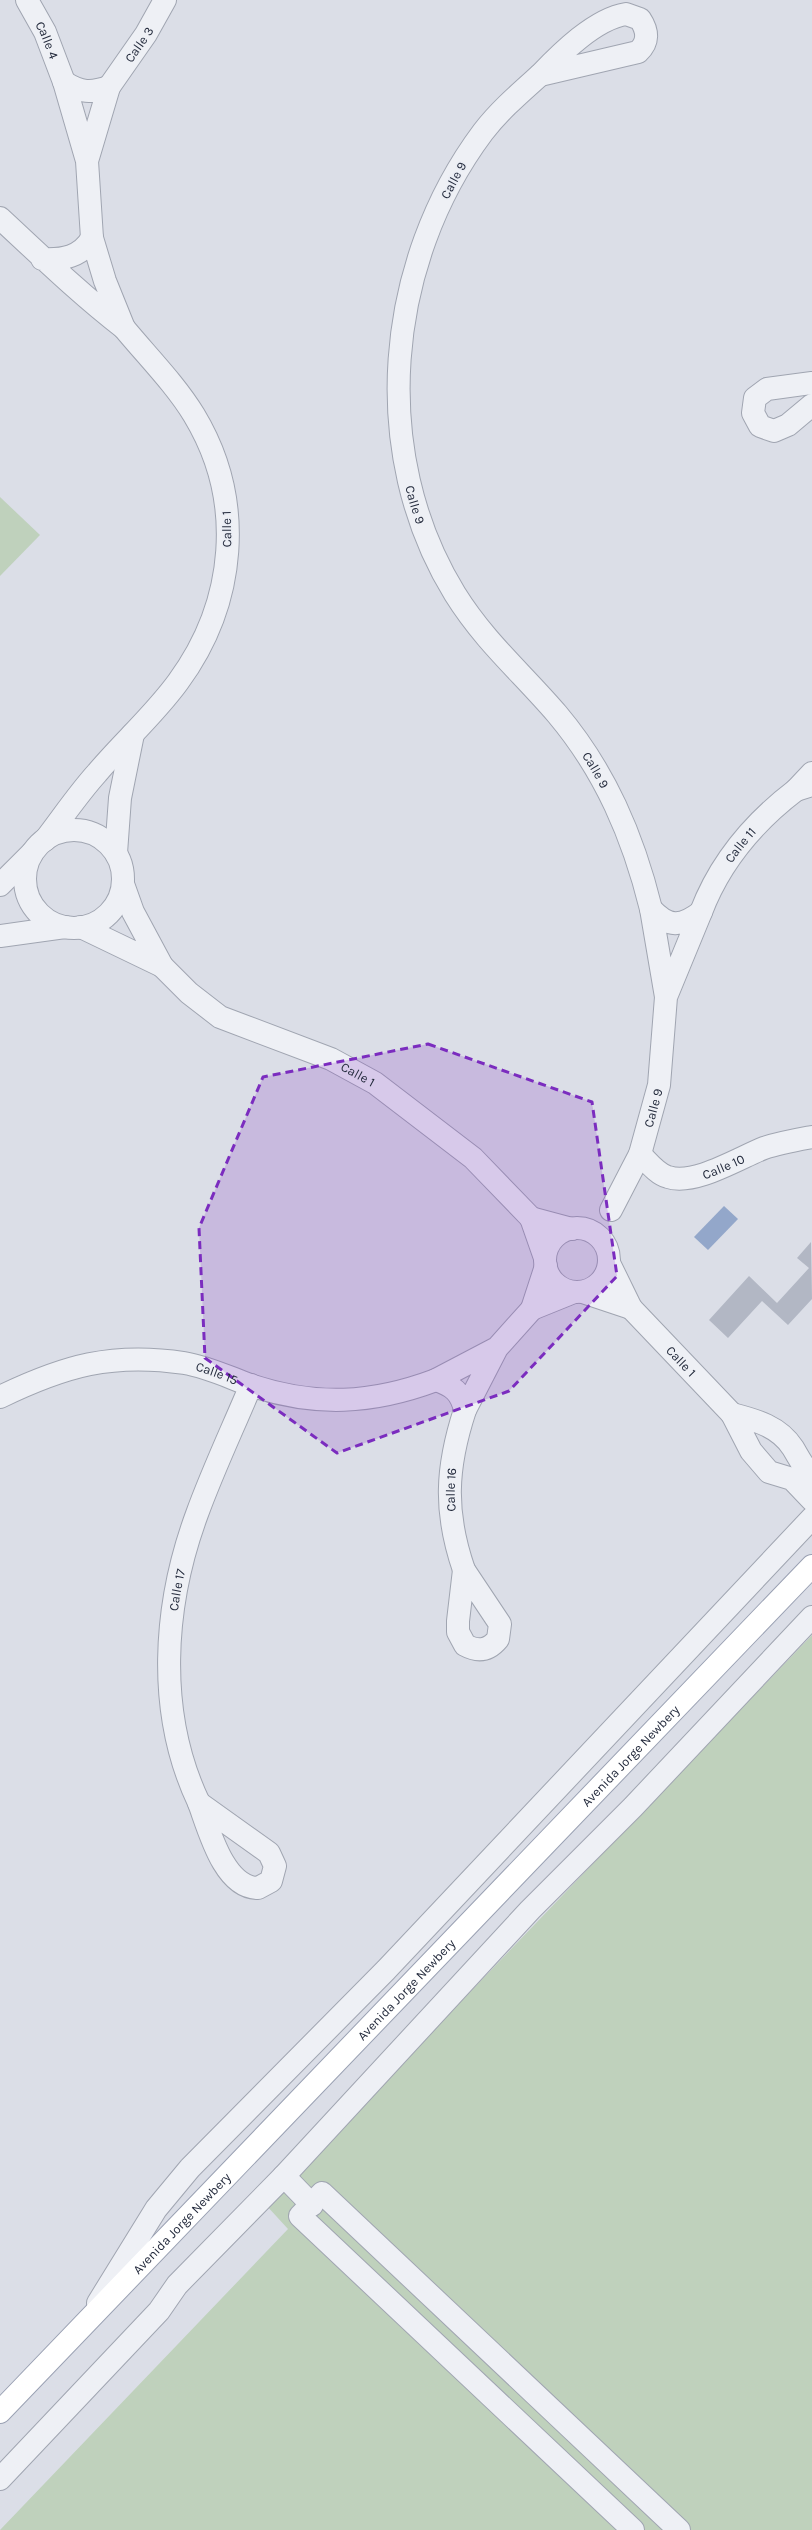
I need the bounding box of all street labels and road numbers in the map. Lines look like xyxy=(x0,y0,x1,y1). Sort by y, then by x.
street label: Calle 4 xyxy=(32,19,61,61)
street label: Calle 3 xyxy=(122,24,157,65)
street label: Calle 9 xyxy=(437,159,469,201)
street label: Calle 9 xyxy=(402,484,428,526)
street label: Calle 1 xyxy=(219,511,234,547)
street label: Calle 9 xyxy=(579,749,612,791)
street label: Calle 11 xyxy=(722,824,759,866)
street label: Calle 1 xyxy=(338,1059,378,1090)
street label: Calle 9 xyxy=(641,1087,666,1129)
street label: Calle 10 xyxy=(700,1151,747,1182)
street label: Calle 1 xyxy=(663,1343,699,1380)
street label: Calle 15 xyxy=(194,1359,240,1388)
street label: Calle 16 xyxy=(443,1467,459,1512)
street label: Calle 17 xyxy=(166,1567,188,1612)
street label: Avenida Jorge Newbery xyxy=(579,1702,682,1809)
street label: Avenida Jorge Newbery xyxy=(354,1936,458,2043)
street label: Avenida Jorge Newbery xyxy=(130,2170,234,2277)

